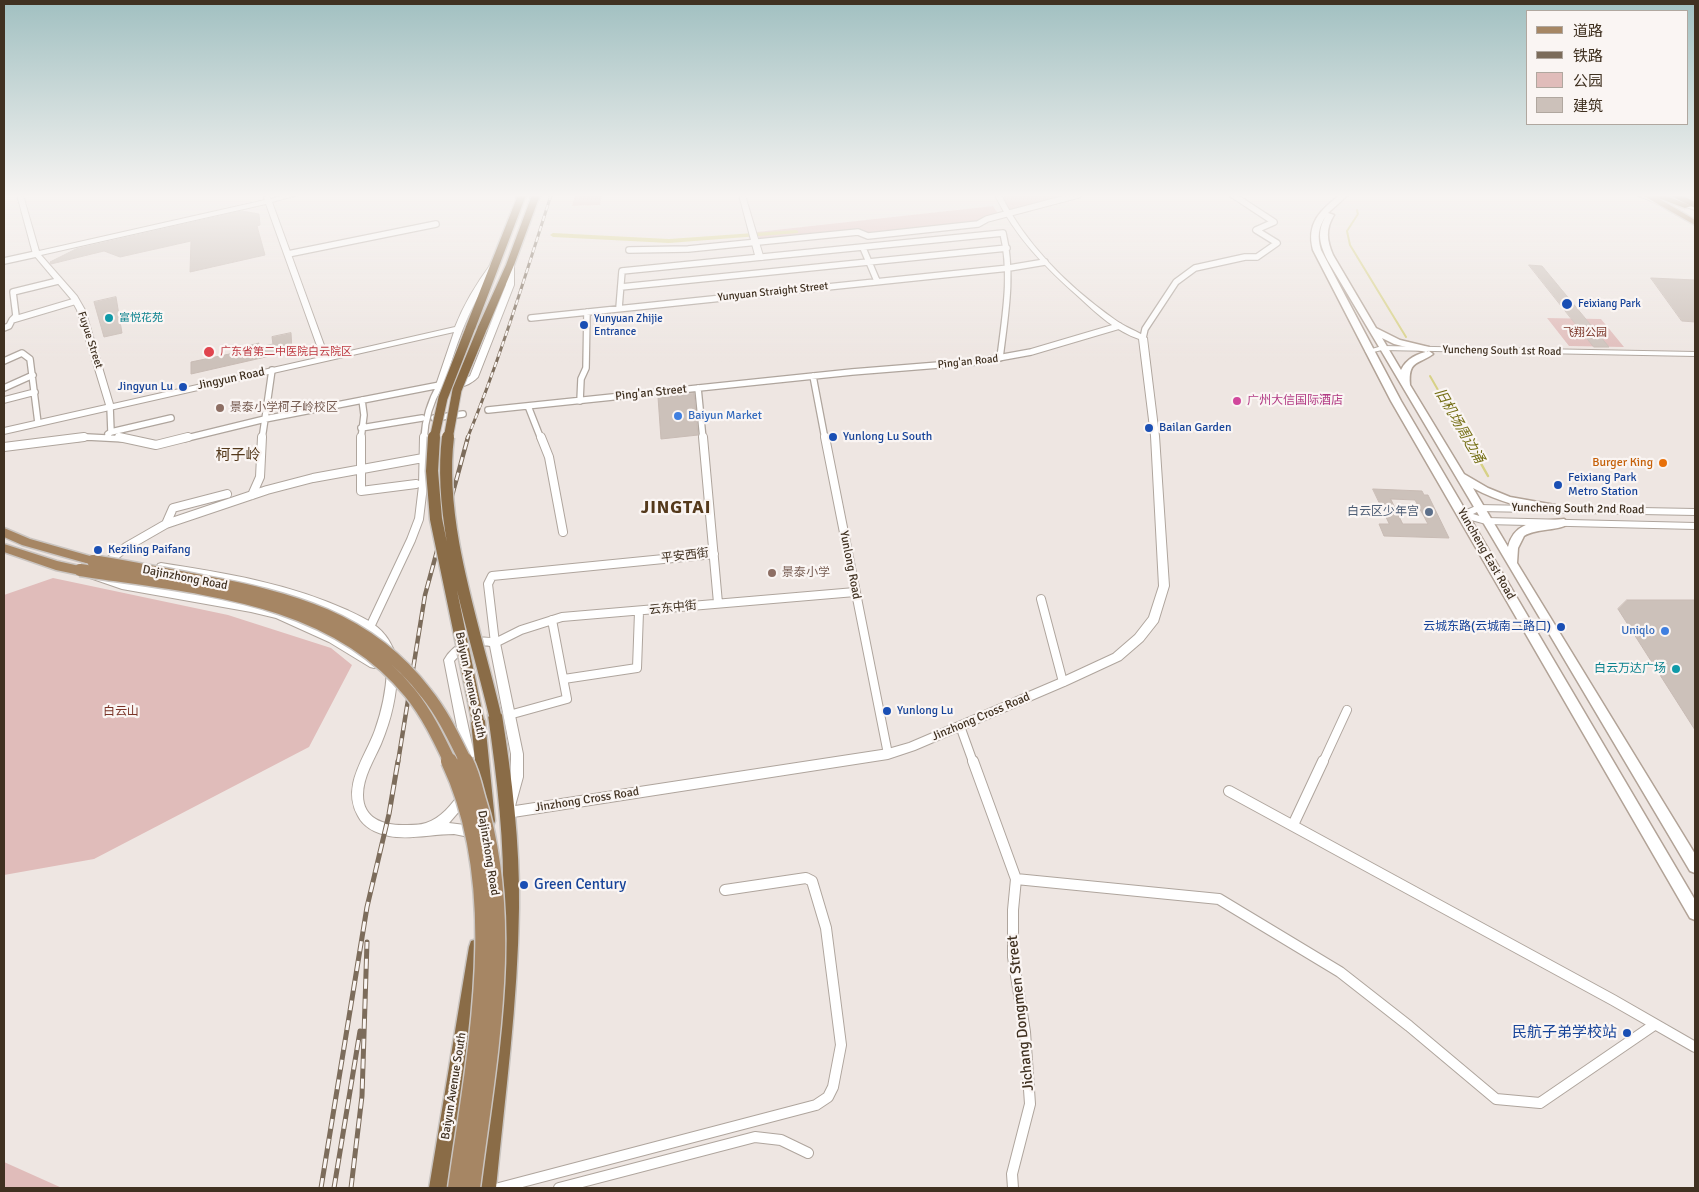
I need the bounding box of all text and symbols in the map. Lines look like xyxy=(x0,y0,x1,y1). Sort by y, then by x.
legend xyxy=(1526,10,1689,125)
text: 道路 xyxy=(1573,22,1603,40)
text: 铁路 xyxy=(1573,47,1603,65)
text: 公园 xyxy=(1573,72,1603,90)
text: 建筑 xyxy=(1573,97,1603,115)
street label: Yunyuan Straight Street xyxy=(717,280,829,304)
marker: Feixiang Park xyxy=(1560,297,1574,311)
place label: Feixiang Park xyxy=(1578,297,1641,311)
street label: Fuyue Street xyxy=(75,310,105,370)
place label: 富悦花苑 xyxy=(119,311,163,325)
marker: 富悦花苑 xyxy=(103,312,115,324)
place label: Yunyuan Zhijie Entrance xyxy=(594,312,663,338)
marker: Yunyuan Zhijie Entrance xyxy=(578,319,590,331)
park label: 飞翔公园 xyxy=(1563,326,1607,340)
street label: Yuncheng South 1st Road xyxy=(1443,343,1561,359)
marker: 广东省第二中医院白云院区 xyxy=(202,345,216,359)
place label: 广东省第二中医院白云院区 xyxy=(220,345,352,359)
street label: Ping'an Road xyxy=(937,352,999,372)
street label: Jingyun Road xyxy=(196,365,266,393)
place label: Jingyun Lu xyxy=(118,380,173,394)
marker: Jingyun Lu xyxy=(177,381,189,393)
street label: Ping'an Street xyxy=(614,382,688,404)
water label: 旧机场周边涌 xyxy=(1431,385,1487,467)
place label: 广州大信国际酒店 xyxy=(1247,394,1343,408)
marker: 广州大信国际酒店 xyxy=(1231,395,1243,407)
place label: 景泰小学柯子岭校区 xyxy=(230,401,338,415)
marker: 景泰小学柯子岭校区 xyxy=(214,402,226,414)
place label: Baiyun Market xyxy=(688,409,762,423)
marker: Baiyun Market xyxy=(672,410,684,422)
place label: Bailan Garden xyxy=(1159,421,1231,435)
marker: Bailan Garden xyxy=(1143,422,1155,434)
place label: Yunlong Lu South xyxy=(843,430,932,444)
marker: Yunlong Lu South xyxy=(827,431,839,443)
district label: 柯子岭 xyxy=(216,447,260,465)
place label: Burger King xyxy=(1592,456,1653,470)
marker: Burger King xyxy=(1657,457,1669,469)
place label: Feixiang Park Metro Station xyxy=(1568,471,1638,499)
marker: Feixiang Park Metro Station xyxy=(1552,479,1564,491)
district label: JINGTAI xyxy=(640,497,712,519)
street label: Yuncheng South 2nd Road xyxy=(1511,501,1645,517)
place label: 白云区少年宫 xyxy=(1347,505,1419,519)
marker: 白云区少年宫 xyxy=(1423,506,1435,518)
street label: Yuncheng East Road xyxy=(1454,506,1518,602)
street label: Yunlong Road xyxy=(836,530,864,600)
place label: Keziling Paifang xyxy=(108,543,191,557)
marker: Keziling Paifang xyxy=(92,544,104,556)
street label: 平安西街 xyxy=(660,546,710,566)
street label: Dajinzhong Road xyxy=(141,563,229,593)
place label: 景泰小学 xyxy=(782,566,830,580)
marker: 景泰小学 xyxy=(766,567,778,579)
street label: 云东中街 xyxy=(648,598,698,618)
place label: 云城东路(云城南二路口) xyxy=(1423,620,1551,634)
marker: 云城东路(云城南二路口) xyxy=(1555,621,1567,633)
place label: Uniqlo xyxy=(1621,624,1655,638)
marker: Uniqlo xyxy=(1659,625,1671,637)
street label: Baiyun Avenue South xyxy=(452,631,488,739)
place label: 白云万达广场 xyxy=(1594,662,1666,676)
marker: 白云万达广场 xyxy=(1670,663,1682,675)
street label: Jinzhong Cross Road xyxy=(930,690,1032,744)
place label: Yunlong Lu xyxy=(897,704,953,718)
park label: 白云山 xyxy=(103,705,139,719)
marker: Yunlong Lu xyxy=(881,705,893,717)
street label: Jinzhong Cross Road xyxy=(534,785,640,815)
street label: Dajinzhong Road xyxy=(474,809,502,897)
place label: Green Century xyxy=(534,876,626,894)
marker: Green Century xyxy=(518,879,530,891)
street label: Jichang Dongmen Street xyxy=(1004,934,1038,1092)
place label: 民航子弟学校站 xyxy=(1512,1024,1617,1042)
marker: 民航子弟学校站 xyxy=(1621,1027,1633,1039)
street label: Baiyun Avenue South xyxy=(438,1031,470,1141)

